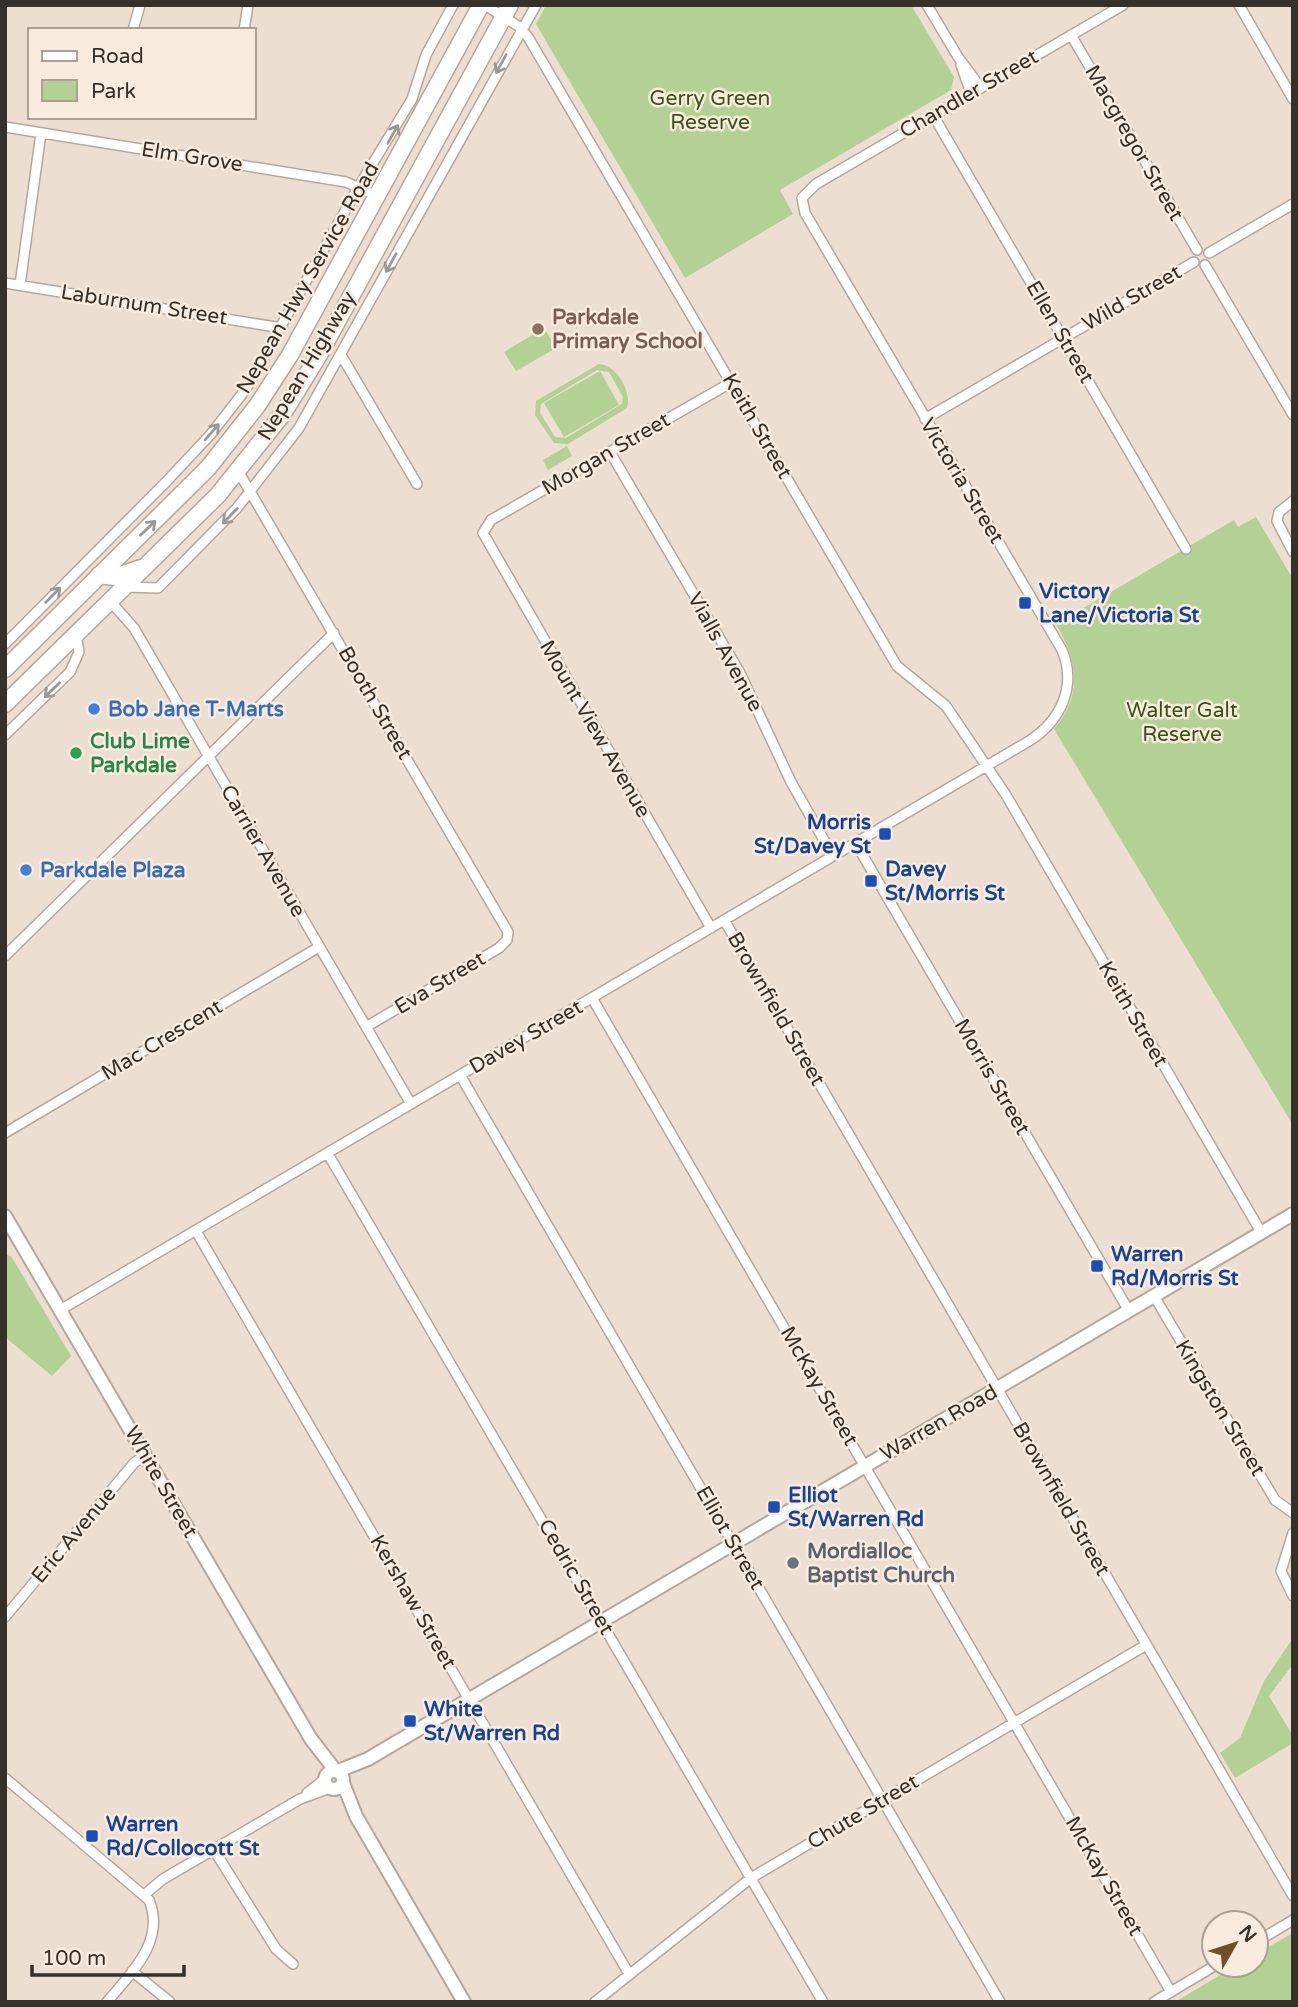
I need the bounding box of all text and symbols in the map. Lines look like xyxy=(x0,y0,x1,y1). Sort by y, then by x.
legend xyxy=(28,28,256,119)
text: Road xyxy=(91,44,144,69)
street label: Chandler Street xyxy=(895,44,1043,144)
one-way arrow xyxy=(493,53,507,74)
street label: Macgregor Street xyxy=(1079,61,1189,225)
text: Park xyxy=(91,79,136,104)
park label: Gerry Green Reserve xyxy=(650,86,770,135)
one-way arrow xyxy=(386,124,400,144)
street label: Elm Grove xyxy=(139,137,245,177)
street label: Nepean Hwy Service Road xyxy=(231,158,385,398)
one-way arrow xyxy=(384,253,398,273)
street label: Wild Street xyxy=(1078,260,1186,336)
street label: Ellen Street xyxy=(1021,276,1099,388)
street label: Laburnum Street xyxy=(59,279,229,331)
street label: Nepean Highway xyxy=(253,287,361,445)
place label: Parkdale Primary School xyxy=(552,305,703,354)
marker: Parkdale Primary School xyxy=(530,321,546,337)
street label: Keith Street xyxy=(717,369,797,483)
street label: Morgan Street xyxy=(537,407,675,501)
street label: Victoria Street xyxy=(915,414,1009,548)
one-way arrow xyxy=(204,423,220,441)
one-way arrow xyxy=(221,507,238,524)
one-way arrow xyxy=(139,519,156,536)
place label: Victory Lane/Victoria St xyxy=(1039,579,1199,628)
one-way arrow xyxy=(45,587,62,604)
street label: Vialls Avenue xyxy=(682,588,768,716)
marker: Victory Lane/Victoria St xyxy=(1017,595,1033,611)
street label: Mount View Avenue xyxy=(534,636,656,822)
street label: Booth Street xyxy=(333,642,417,764)
one-way arrow xyxy=(43,681,60,698)
place label: Bob Jane T-Marts xyxy=(108,697,284,722)
park label: Walter Galt Reserve xyxy=(1126,698,1238,747)
marker: Bob Jane T-Marts xyxy=(86,701,102,717)
place label: Club Lime Parkdale xyxy=(90,729,190,778)
marker: Club Lime Parkdale xyxy=(68,745,84,761)
street label: Carrier Avenue xyxy=(215,781,311,922)
place label: Morris St/Davey St xyxy=(754,810,871,859)
marker: Morris St/Davey St xyxy=(877,826,893,842)
place label: Davey St/Morris St xyxy=(885,857,1005,906)
place label: Parkdale Plaza xyxy=(40,858,186,883)
marker: Parkdale Plaza xyxy=(18,862,34,878)
marker: Davey St/Morris St xyxy=(863,873,879,889)
street label: Brownfield Street xyxy=(722,928,830,1090)
street label: Eva Street xyxy=(390,946,490,1020)
street label: Keith Street xyxy=(1093,957,1173,1071)
street label: Mac Crescent xyxy=(97,994,227,1086)
street label: Davey Street xyxy=(465,994,587,1080)
street label: Morris Street xyxy=(949,1015,1035,1139)
place label: Warren Rd/Morris St xyxy=(1111,1242,1239,1291)
marker: Warren Rd/Morris St xyxy=(1089,1258,1105,1274)
street label: McKay Street xyxy=(775,1322,863,1450)
street label: Kingston Street xyxy=(1170,1335,1270,1481)
street label: Warren Road xyxy=(876,1379,1002,1467)
street label: Brownfield Street xyxy=(1007,1418,1115,1580)
street label: White Street xyxy=(119,1422,203,1542)
street label: Eric Avenue xyxy=(26,1482,122,1588)
street label: Elliot Street xyxy=(690,1482,770,1594)
place label: Elliot St/Warren Rd xyxy=(788,1483,924,1532)
marker: Elliot St/Warren Rd xyxy=(766,1499,782,1515)
street label: Cedric Street xyxy=(533,1515,619,1639)
street label: Kershaw Street xyxy=(365,1531,461,1673)
place label: Mordialloc Baptist Church xyxy=(807,1539,955,1588)
marker: Mordialloc Baptist Church xyxy=(785,1555,801,1571)
place label: White St/Warren Rd xyxy=(424,1697,560,1746)
marker: White St/Warren Rd xyxy=(402,1713,418,1729)
street label: Chute Street xyxy=(803,1769,923,1855)
place label: Warren Rd/Collocott St xyxy=(106,1812,260,1861)
street label: McKay Street xyxy=(1060,1812,1148,1940)
marker: Warren Rd/Collocott St xyxy=(84,1828,100,1844)
north arrow xyxy=(1200,1909,1270,1979)
text: N xyxy=(1234,1921,1261,1947)
scale bar xyxy=(32,1934,184,1978)
text: 100 m xyxy=(42,1946,106,1971)

